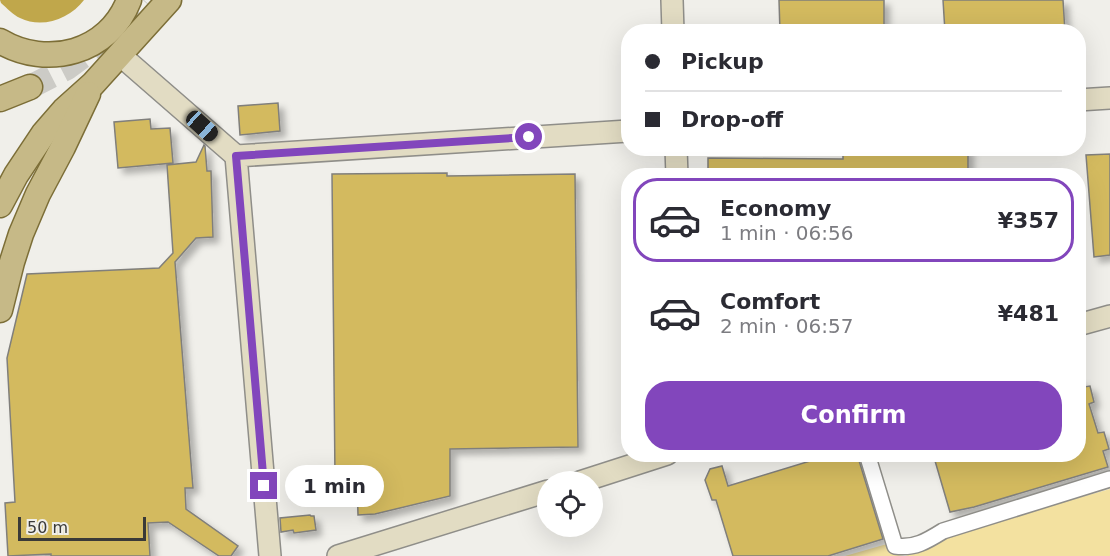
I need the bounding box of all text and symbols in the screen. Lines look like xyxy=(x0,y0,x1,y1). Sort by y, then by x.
text: Pickup xyxy=(681,49,764,74)
car xyxy=(183,107,221,145)
text: Drop-off xyxy=(681,107,783,132)
route start xyxy=(515,123,542,150)
icon: car xyxy=(648,193,702,247)
text: Economy xyxy=(720,196,831,221)
text: ¥357 xyxy=(998,208,1059,233)
text: 1 min · 06:56 xyxy=(720,221,854,245)
icon: car xyxy=(648,286,702,340)
text: Comfort xyxy=(720,289,820,314)
text: ¥481 xyxy=(998,301,1059,326)
text: 2 min · 06:57 xyxy=(720,314,854,338)
button: Confirm xyxy=(645,381,1062,450)
callout: 1 min xyxy=(285,465,384,507)
map controls xyxy=(537,471,603,537)
button: locate xyxy=(537,471,603,537)
route end xyxy=(250,472,277,499)
text: 1 min xyxy=(303,474,366,498)
scale bar xyxy=(18,514,146,542)
text: 50 m xyxy=(27,518,68,537)

